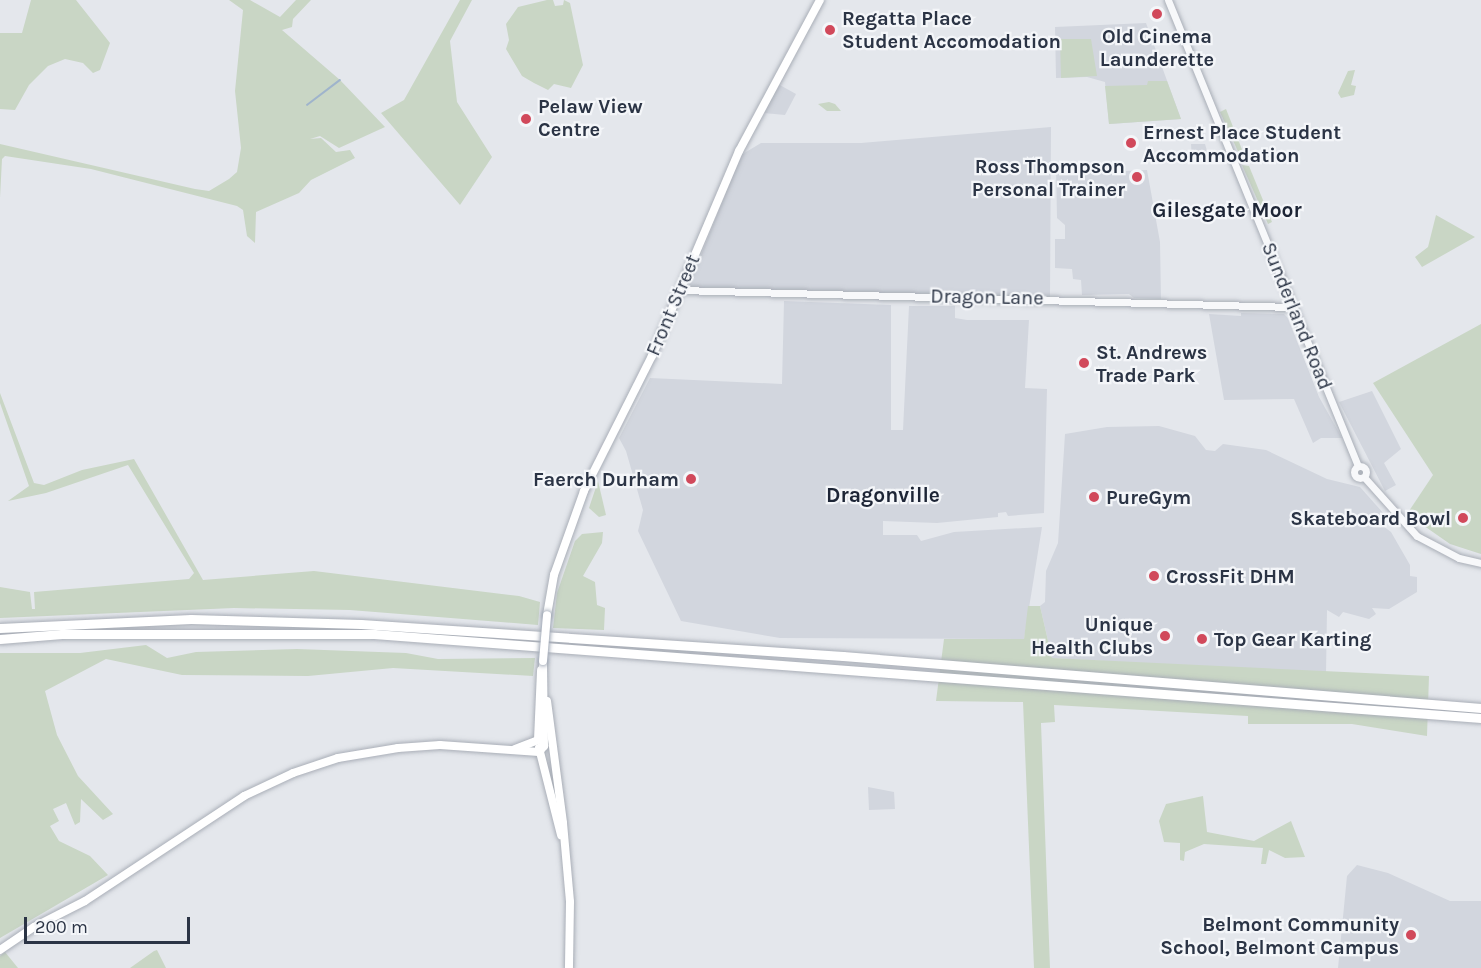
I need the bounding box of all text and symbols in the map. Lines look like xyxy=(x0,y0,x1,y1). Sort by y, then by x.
place label: Regatta Place Student Accomodation xyxy=(842,6,1061,53)
marker: Old Cinema Launderette xyxy=(1150,7,1164,21)
marker: Regatta Place Student Accomodation xyxy=(823,23,837,37)
place label: Old Cinema Launderette xyxy=(1100,24,1214,71)
place label: Pelaw View Centre xyxy=(538,95,643,142)
marker: Pelaw View Centre xyxy=(519,112,533,126)
place label: Ernest Place Student Accommodation xyxy=(1143,120,1341,167)
marker: Ernest Place Student Accommodation xyxy=(1124,136,1138,150)
place label: Ross Thompson Personal Trainer xyxy=(972,154,1125,201)
marker: Ross Thompson Personal Trainer xyxy=(1130,170,1144,184)
district label: Gilesgate Moor xyxy=(1152,197,1302,223)
street label: Sunderland Road xyxy=(1256,239,1338,393)
street label: Front Street xyxy=(641,251,705,359)
street label: Dragon Lane xyxy=(930,284,1044,310)
place label: St. Andrews Trade Park xyxy=(1096,340,1207,387)
marker: St. Andrews Trade Park xyxy=(1077,356,1091,370)
place label: Faerch Durham xyxy=(533,467,679,491)
marker: Faerch Durham xyxy=(684,472,698,486)
district label: Dragonville xyxy=(826,482,940,508)
place label: PureGym xyxy=(1106,485,1191,509)
marker: PureGym xyxy=(1087,490,1101,504)
place label: Skateboard Bowl xyxy=(1290,506,1451,530)
marker: Skateboard Bowl xyxy=(1456,511,1470,525)
place label: CrossFit DHM xyxy=(1166,564,1295,588)
marker: CrossFit DHM xyxy=(1147,569,1161,583)
place label: Unique Health Clubs xyxy=(1031,612,1153,659)
place label: Top Gear Karting xyxy=(1214,627,1371,651)
marker: Unique Health Clubs xyxy=(1158,629,1172,643)
marker: Top Gear Karting xyxy=(1195,632,1209,646)
scale bar xyxy=(27,905,194,943)
place label: Belmont Community School, Belmont Campus xyxy=(1160,912,1399,959)
text: 200 m xyxy=(35,916,88,938)
marker: Belmont Community School, Belmont Campus xyxy=(1404,928,1418,942)

